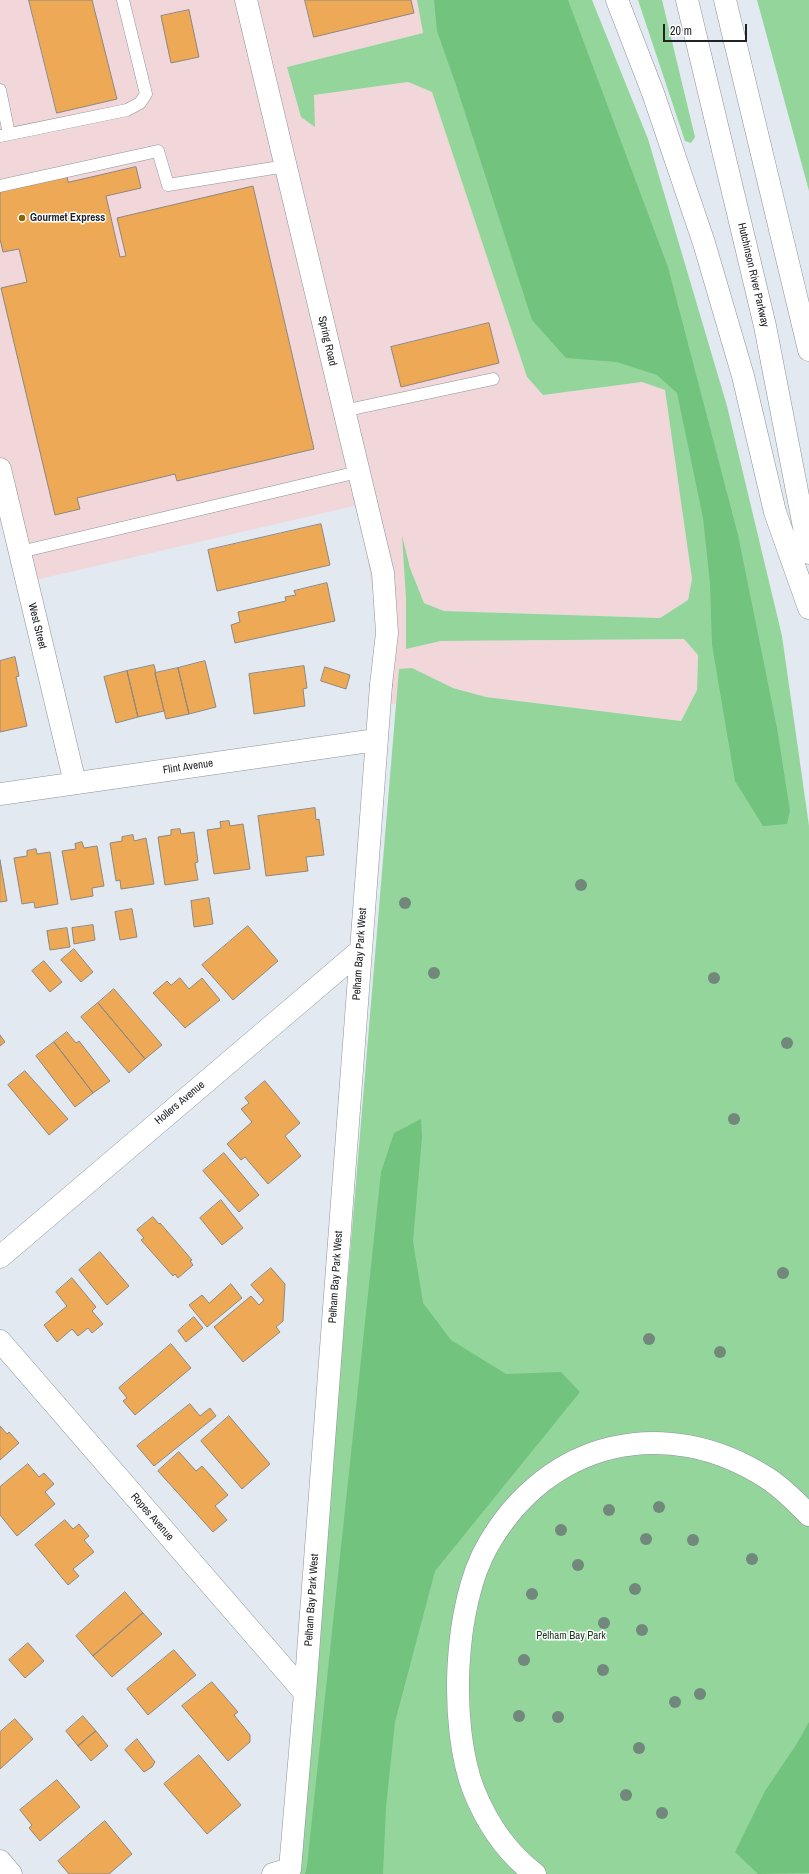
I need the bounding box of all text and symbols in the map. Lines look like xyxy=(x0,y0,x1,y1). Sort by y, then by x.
scale bar xyxy=(665,16,749,42)
text: 20 m xyxy=(670,23,692,39)
place label: Gourmet Express xyxy=(30,211,105,225)
marker: Gourmet Express xyxy=(17,213,27,223)
street label: Hutchinson River Parkway xyxy=(735,221,771,329)
street label: Spring Road xyxy=(315,315,339,367)
street label: West Street xyxy=(25,602,49,650)
street label: Flint Avenue xyxy=(162,757,214,777)
street label: Pelham Bay Park West xyxy=(350,907,370,1001)
street label: Hollers Avenue xyxy=(152,1078,208,1128)
street label: Pelham Bay Park West xyxy=(326,1230,346,1324)
street label: Ropes Avenue xyxy=(128,1490,176,1544)
street label: Pelham Bay Park West xyxy=(302,1553,322,1647)
park label: Pelham Bay Park xyxy=(536,1629,606,1643)

